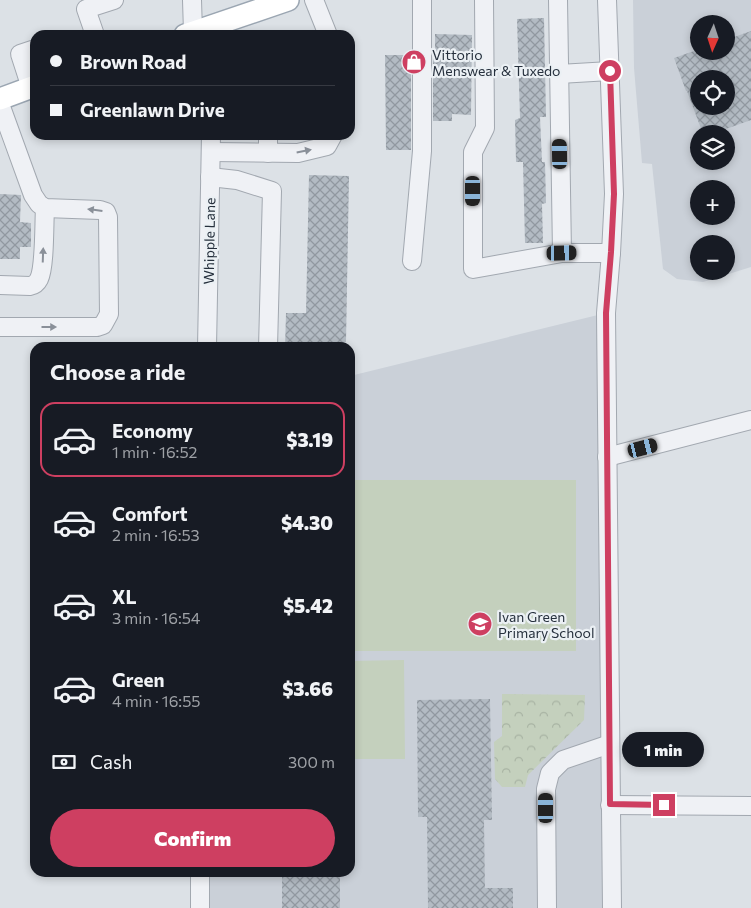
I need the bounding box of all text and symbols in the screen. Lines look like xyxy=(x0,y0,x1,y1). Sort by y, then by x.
north arrow xyxy=(690,15,735,60)
map controls xyxy=(690,15,735,280)
place label: Vittorio Menswear & Tuxedo xyxy=(432,46,561,79)
shop icon: Vittorio Menswear & Tuxedo xyxy=(401,49,427,75)
text: Brown Road xyxy=(80,50,186,73)
route start xyxy=(599,60,621,82)
button: locate xyxy=(690,70,735,115)
text: Greenlawn Drive xyxy=(80,98,225,121)
button: layers xyxy=(690,125,735,170)
car xyxy=(552,139,567,169)
one-way arrow xyxy=(296,147,312,155)
car xyxy=(465,176,480,206)
button: + xyxy=(690,180,735,225)
street label: Whipple Lane xyxy=(200,197,218,285)
one-way arrow xyxy=(87,206,103,214)
button: − xyxy=(690,235,735,280)
car xyxy=(546,245,577,261)
one-way arrow xyxy=(39,247,47,263)
one-way arrow xyxy=(41,323,57,331)
text: Choose a ride xyxy=(50,358,185,385)
icon: car xyxy=(52,417,97,462)
text: Economy xyxy=(112,419,193,442)
text: $3.19 xyxy=(286,428,333,451)
car xyxy=(626,437,659,459)
text: 1 min · 16:52 xyxy=(112,442,197,461)
icon: car xyxy=(52,500,97,545)
text: Comfort xyxy=(112,502,188,525)
text: $4.30 xyxy=(281,511,333,534)
text: 2 min · 16:53 xyxy=(112,525,200,544)
icon: car xyxy=(52,583,97,628)
text: XL xyxy=(112,585,137,608)
text: $5.42 xyxy=(283,594,333,617)
text: 3 min · 16:54 xyxy=(112,608,200,627)
place label: Ivan Green Primary School xyxy=(498,608,594,641)
school or university icon: Ivan Green Primary School xyxy=(467,611,493,637)
icon: car xyxy=(52,666,97,711)
text: Green xyxy=(112,668,164,691)
text: $3.66 xyxy=(282,677,333,700)
text: 4 min · 16:55 xyxy=(112,691,201,710)
callout: 1 min xyxy=(623,732,705,768)
text: 1 min xyxy=(644,740,682,759)
icon: cash xyxy=(50,748,78,776)
text: Cash xyxy=(90,750,132,773)
text: 300 m xyxy=(288,752,335,771)
car xyxy=(538,793,553,823)
route end xyxy=(653,794,675,816)
button: Confirm xyxy=(50,809,335,867)

